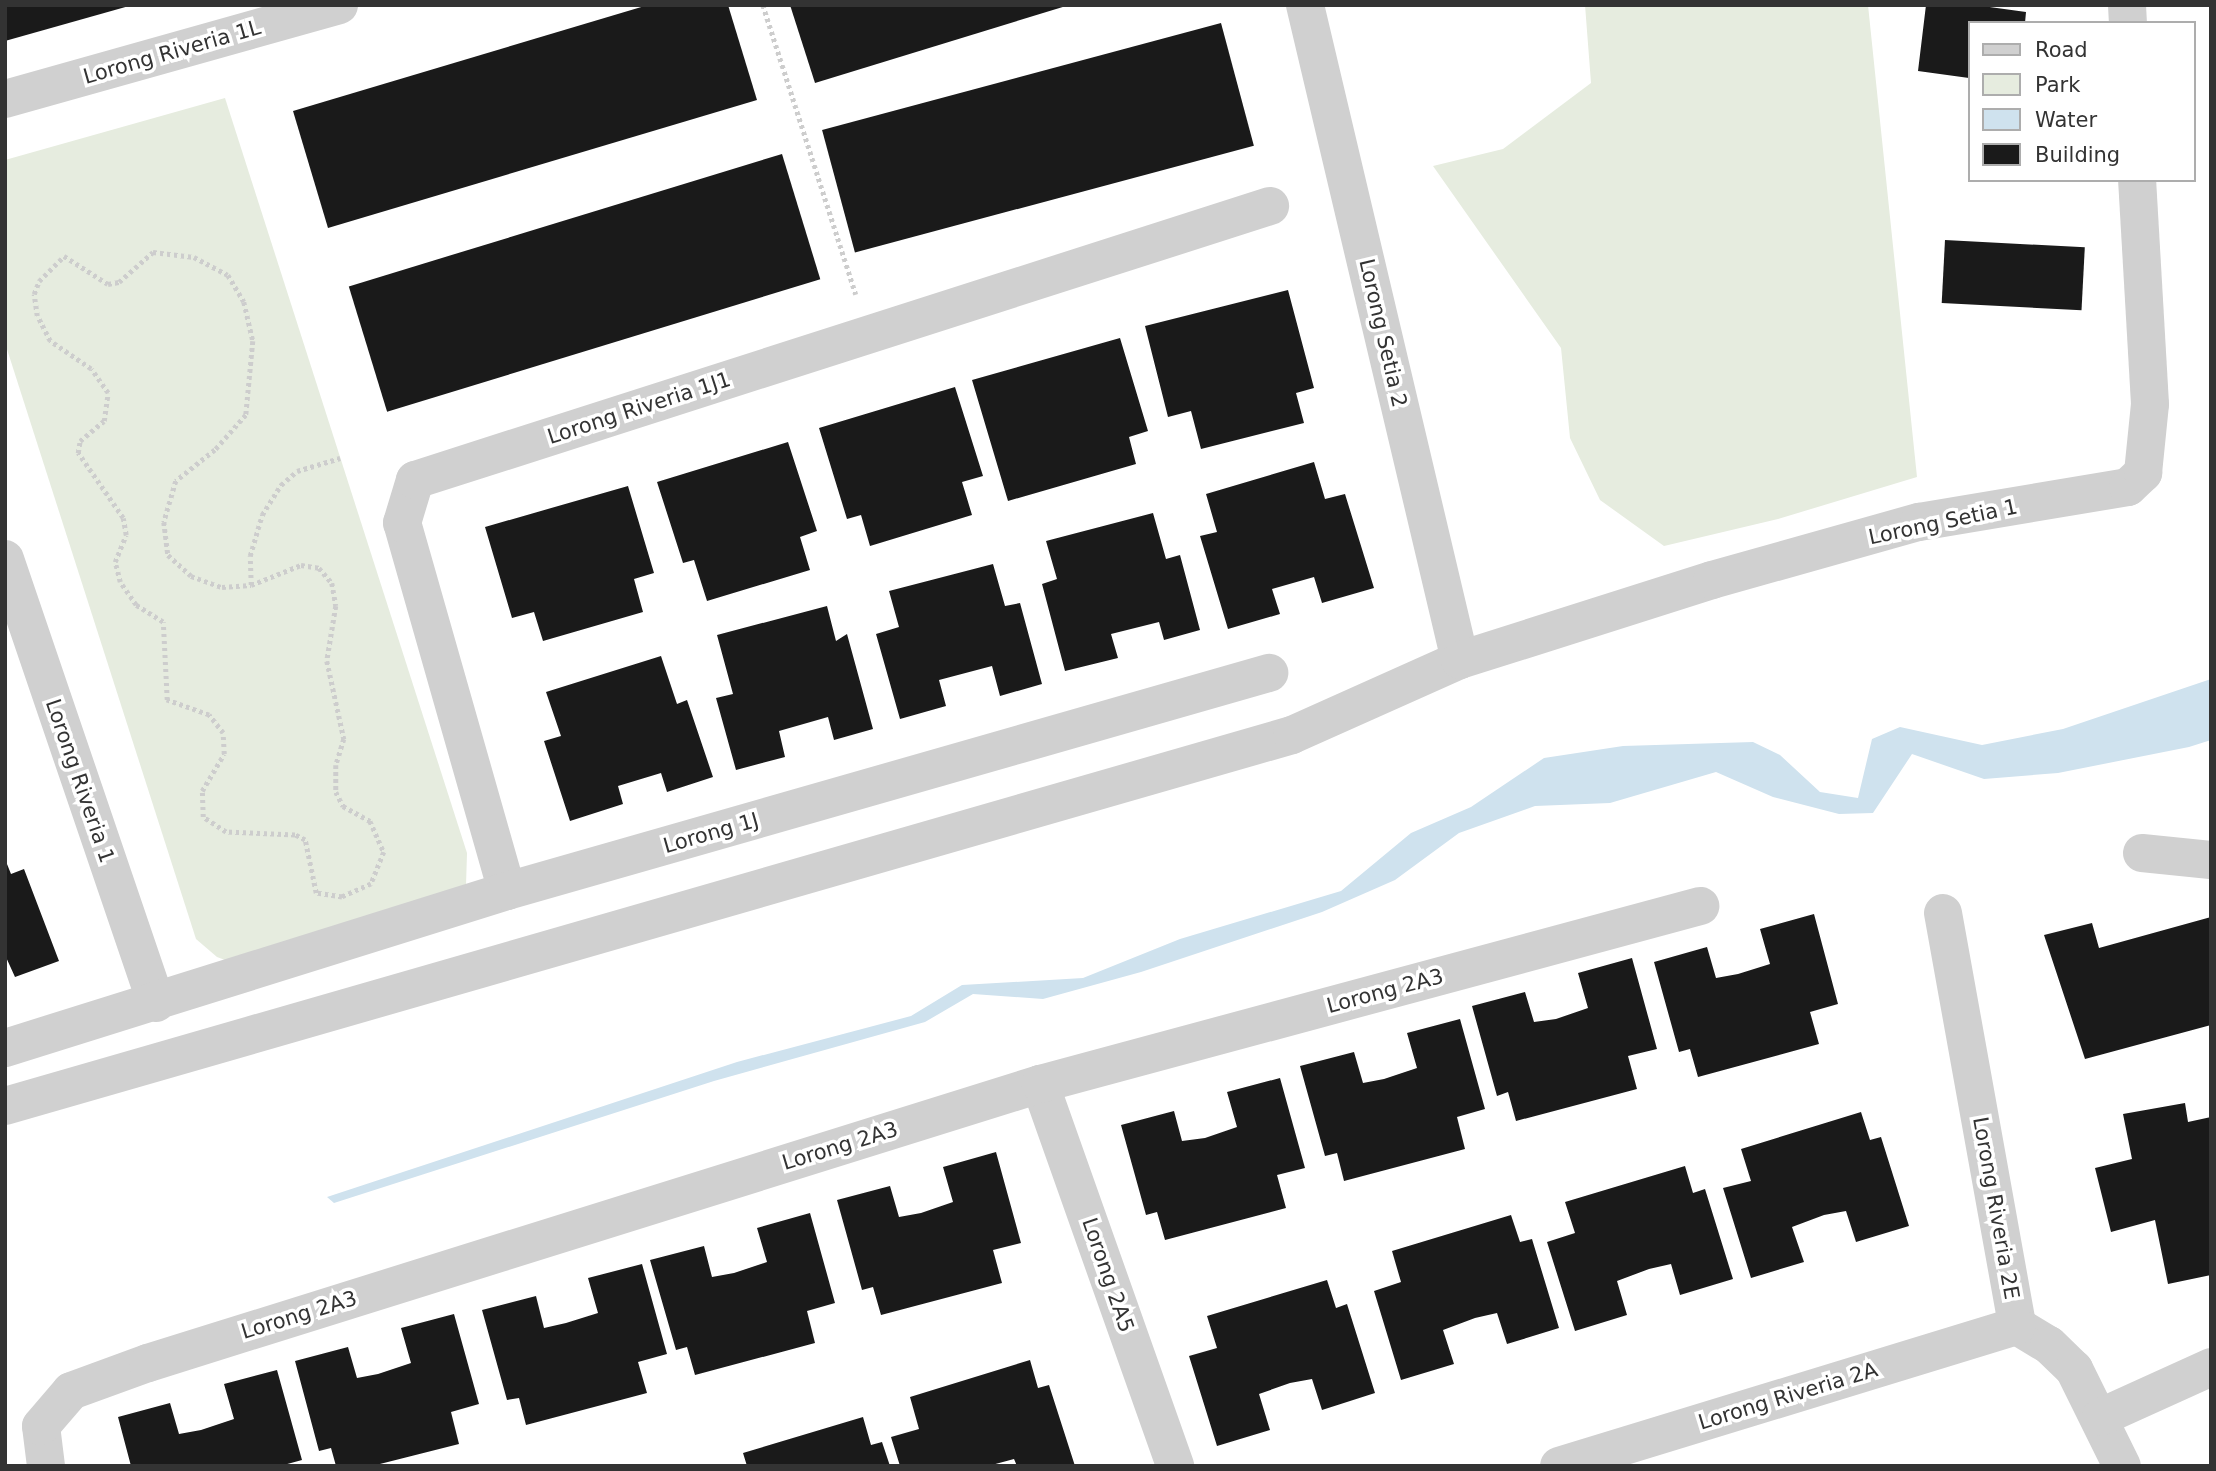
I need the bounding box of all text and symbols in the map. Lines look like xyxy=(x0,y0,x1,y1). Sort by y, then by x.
street label: Lorong Riveria 1L xyxy=(80,15,264,89)
legend xyxy=(1968,21,2195,182)
text: Road xyxy=(2035,38,2088,62)
text: Park xyxy=(2035,73,2080,97)
text: Water xyxy=(2035,108,2097,132)
text: Building xyxy=(2035,143,2120,167)
street label: Lorong Setia 2 xyxy=(1354,256,1412,410)
street label: Lorong Riveria 1J1 xyxy=(544,366,734,450)
street label: Lorong Setia 1 xyxy=(1866,494,2020,550)
street label: Lorong Riveria 1 xyxy=(40,696,120,866)
street label: Lorong 1J xyxy=(660,807,762,859)
street label: Lorong 2A3 xyxy=(1324,963,1446,1019)
street label: Lorong Riveria 2E xyxy=(1968,1115,2024,1301)
street label: Lorong 2A3 xyxy=(779,1116,901,1176)
street label: Lorong 2A5 xyxy=(1077,1214,1139,1336)
street label: Lorong 2A3 xyxy=(238,1285,360,1345)
street label: Lorong Riveria 2A xyxy=(1695,1357,1881,1435)

